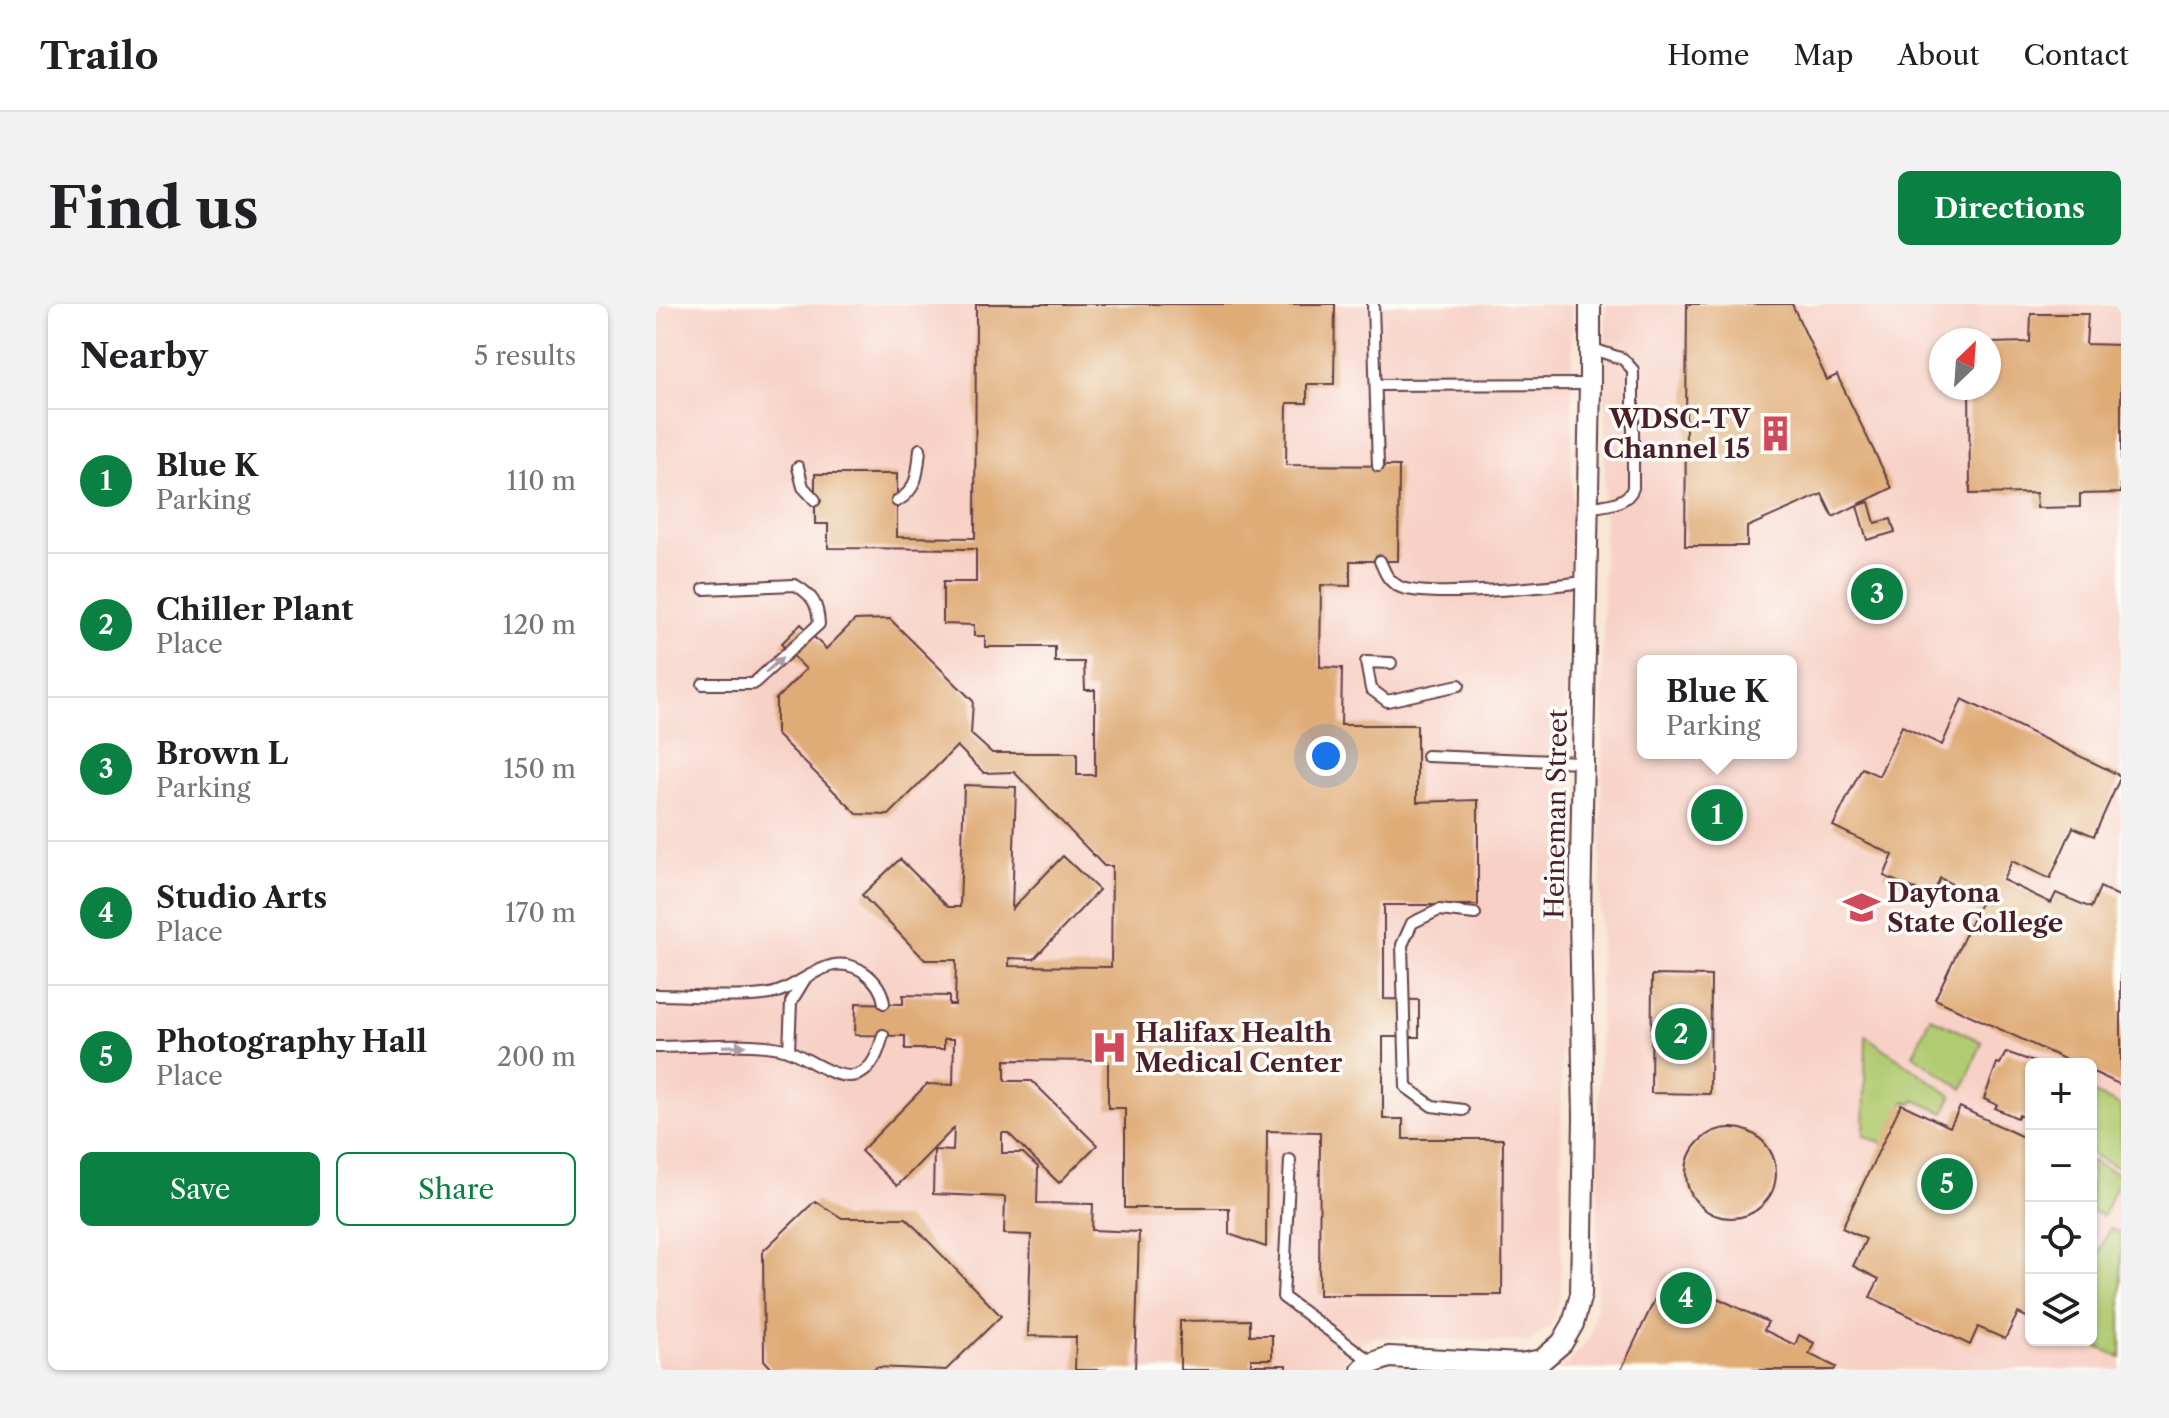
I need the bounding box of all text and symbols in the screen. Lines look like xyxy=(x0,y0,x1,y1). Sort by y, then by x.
text: Trailo xyxy=(40,32,159,79)
text: Home xyxy=(1667,38,1749,72)
text: Map xyxy=(1793,38,1853,72)
text: About xyxy=(1897,38,1979,72)
text: Contact xyxy=(2023,38,2129,72)
button: Directions xyxy=(1898,171,2121,245)
text: Find us xyxy=(48,174,259,243)
north arrow xyxy=(1929,328,2001,400)
text: Nearby xyxy=(80,335,208,377)
text: 5 results xyxy=(474,340,576,372)
place label: WDSC-TV Channel 15 xyxy=(1603,403,1751,465)
building icon: WDSC-TV Channel 15 xyxy=(1757,415,1795,453)
text: Blue K xyxy=(156,447,258,484)
text: 1 xyxy=(100,465,112,497)
text: 110 m xyxy=(507,465,576,497)
text: Parking xyxy=(156,484,250,516)
pin: 3 xyxy=(1851,564,1903,624)
text: Chiller Plant xyxy=(156,591,353,628)
text: 2 xyxy=(98,609,114,641)
text: 120 m xyxy=(502,609,576,641)
text: Place xyxy=(156,628,223,660)
popup xyxy=(1637,655,1797,759)
one-way arrow xyxy=(764,656,783,674)
text: Blue K xyxy=(1666,673,1768,710)
street label: Heineman Street xyxy=(1538,708,1574,919)
text: Parking xyxy=(1666,710,1760,742)
text: Brown L xyxy=(156,735,288,772)
your location xyxy=(1306,736,1346,776)
text: 3 xyxy=(99,753,113,785)
text: 150 m xyxy=(503,753,576,785)
text: Parking xyxy=(156,772,250,804)
pin: 1 xyxy=(1691,785,1743,845)
place label: Daytona State College xyxy=(1887,877,2063,939)
text: Studio Arts xyxy=(156,879,327,916)
school or university icon: Daytona State College xyxy=(1842,889,1880,927)
text: 4 xyxy=(98,897,114,929)
text: 170 m xyxy=(505,897,576,929)
text: Place xyxy=(156,916,223,948)
pin: 2 xyxy=(1655,1004,1707,1064)
place label: Halifax Health Medical Center xyxy=(1135,1017,1342,1079)
text: Photography Hall xyxy=(156,1023,427,1060)
hospital icon: Halifax Health Medical Center xyxy=(1090,1029,1128,1067)
one-way arrow xyxy=(722,1040,747,1053)
text: 5 xyxy=(99,1041,113,1073)
text: 200 m xyxy=(497,1041,576,1073)
map controls xyxy=(2025,1058,2097,1346)
button: + xyxy=(2025,1058,2097,1130)
text: Place xyxy=(156,1060,223,1092)
button: − xyxy=(2025,1130,2097,1202)
button: Save xyxy=(80,1152,320,1226)
button: Share xyxy=(336,1152,576,1226)
pin: 5 xyxy=(1921,1154,1973,1214)
button: locate xyxy=(2025,1202,2097,1274)
pin: 4 xyxy=(1660,1268,1712,1328)
button: layers xyxy=(2025,1274,2097,1346)

